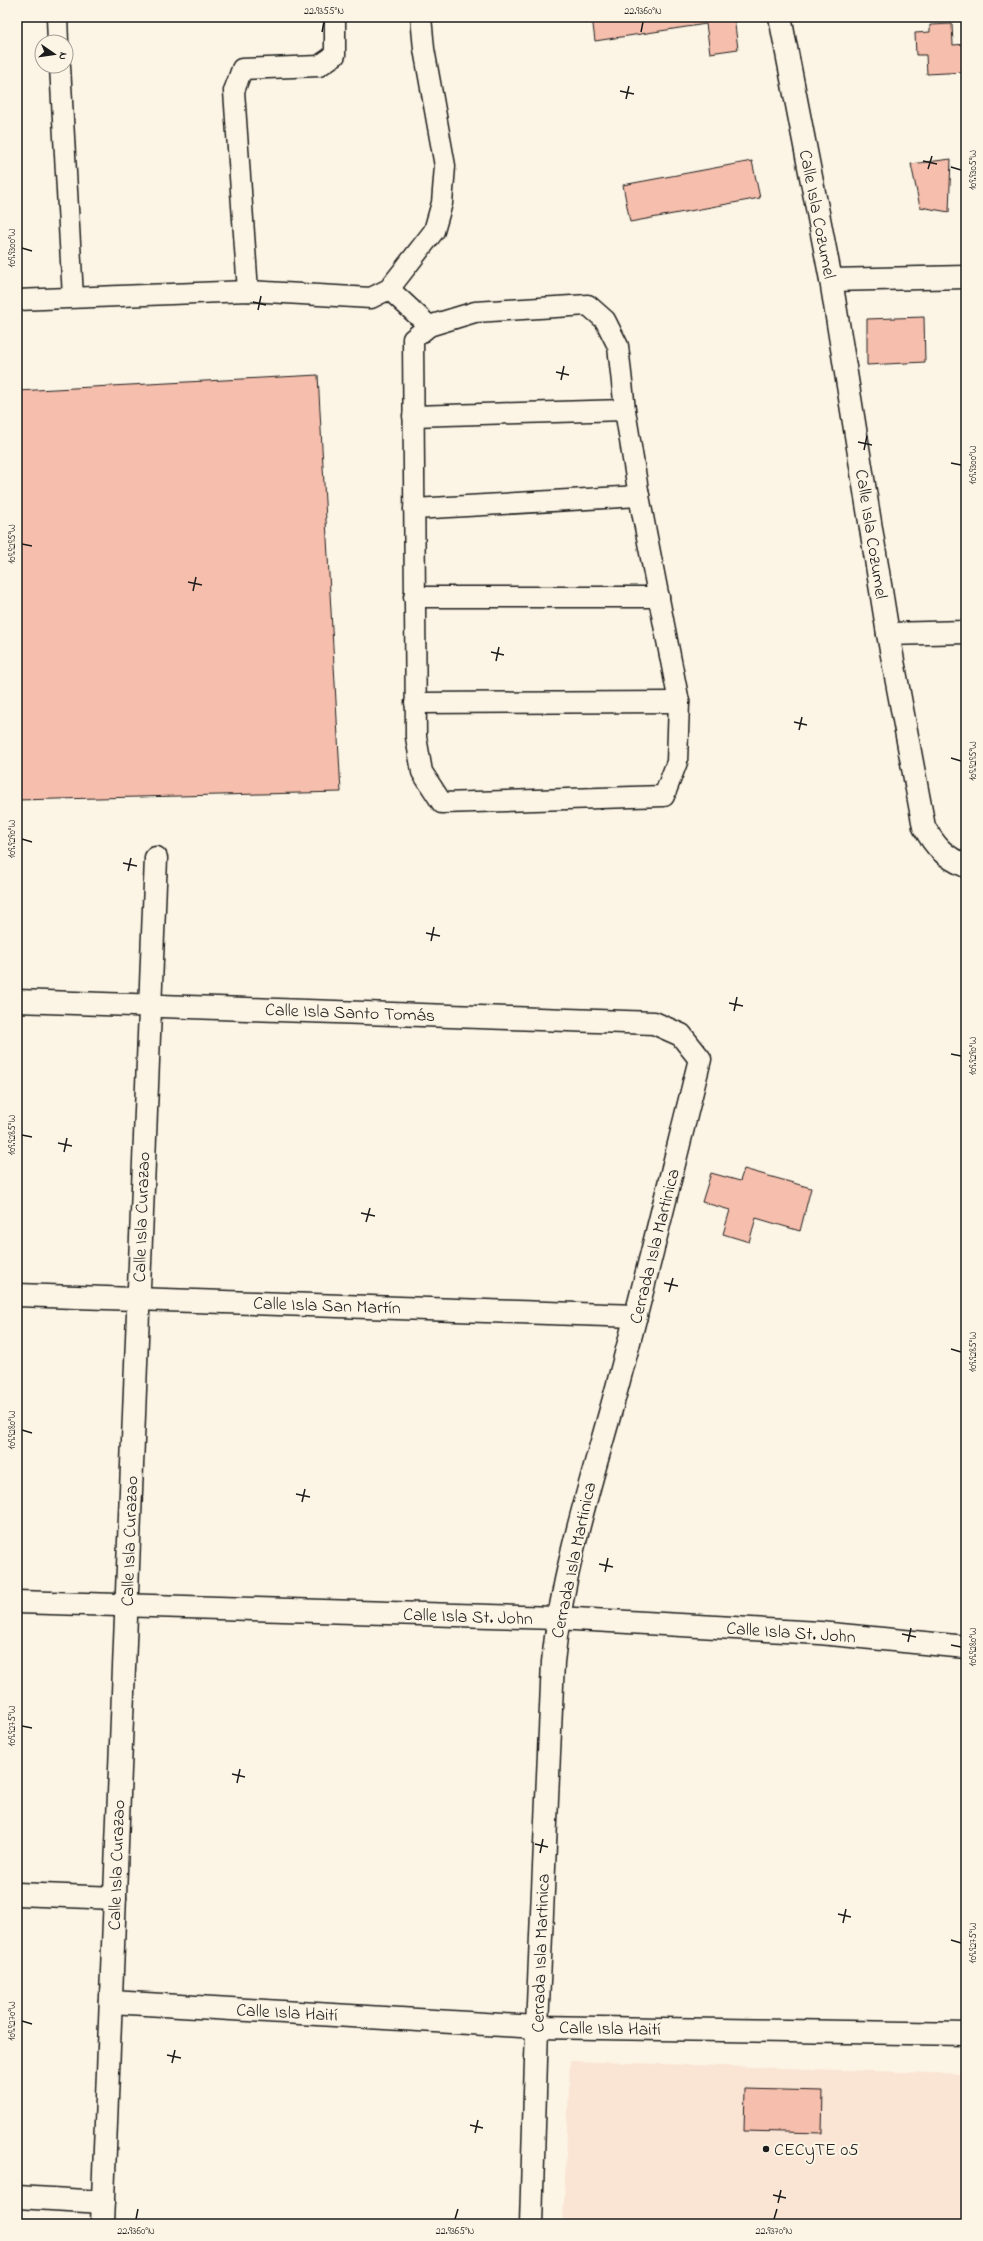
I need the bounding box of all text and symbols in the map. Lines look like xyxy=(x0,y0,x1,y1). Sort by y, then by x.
text: 22.9355°N xyxy=(304,4,344,19)
text: 22.9360°N xyxy=(624,4,662,19)
north arrow xyxy=(34,34,74,74)
text: N xyxy=(54,51,71,61)
street label: Calle Isla Cozumel xyxy=(791,148,841,281)
text: 109.9305°W xyxy=(966,150,981,190)
text: 109.9300°W xyxy=(5,228,20,267)
text: 109.9300°W xyxy=(966,445,981,484)
street label: Calle Isla Cozumel xyxy=(847,468,893,601)
text: 109.9295°W xyxy=(5,524,20,564)
text: 109.9295°W xyxy=(966,741,981,781)
text: 109.9290°W xyxy=(5,820,20,858)
street label: Calle Isla Santo Tomás xyxy=(264,998,435,1030)
text: 109.9290°W xyxy=(966,1037,981,1075)
text: 109.9285°W xyxy=(5,1115,20,1155)
street label: Calle Isla Curazao xyxy=(128,1151,158,1283)
street label: Cerrada Isla Martinica xyxy=(624,1166,688,1327)
street label: Calle Isla San Martín xyxy=(253,1291,401,1323)
text: 109.9285°W xyxy=(966,1332,981,1372)
text: 109.9280°W xyxy=(5,1410,20,1450)
street label: Calle Isla Curazao xyxy=(116,1475,146,1607)
street label: Cerrada Isla Martinica xyxy=(546,1480,604,1641)
street label: Calle Isla St. John xyxy=(403,1603,533,1633)
street label: Calle Isla St. John xyxy=(725,1617,857,1651)
text: 109.9280°W xyxy=(966,1627,981,1667)
text: 109.9275°W xyxy=(5,1705,20,1746)
street label: Calle Isla Curazao xyxy=(103,1799,133,1931)
street label: Cerrada Isla Martinica xyxy=(526,1873,558,2033)
text: 109.9275°W xyxy=(966,1922,981,1963)
street label: Calle Isla Haití xyxy=(236,1998,338,2030)
text: 109.9270°W xyxy=(5,2001,20,2041)
street label: Calle Isla Haití xyxy=(559,2016,661,2044)
place label: CECyTE 05 xyxy=(774,2138,858,2164)
marker: CECyTE 05 xyxy=(761,2144,771,2154)
text: 22.9360°N xyxy=(117,2224,155,2239)
text: 22.9365°N xyxy=(436,2224,475,2239)
text: 22.9370°N xyxy=(756,2224,793,2239)

